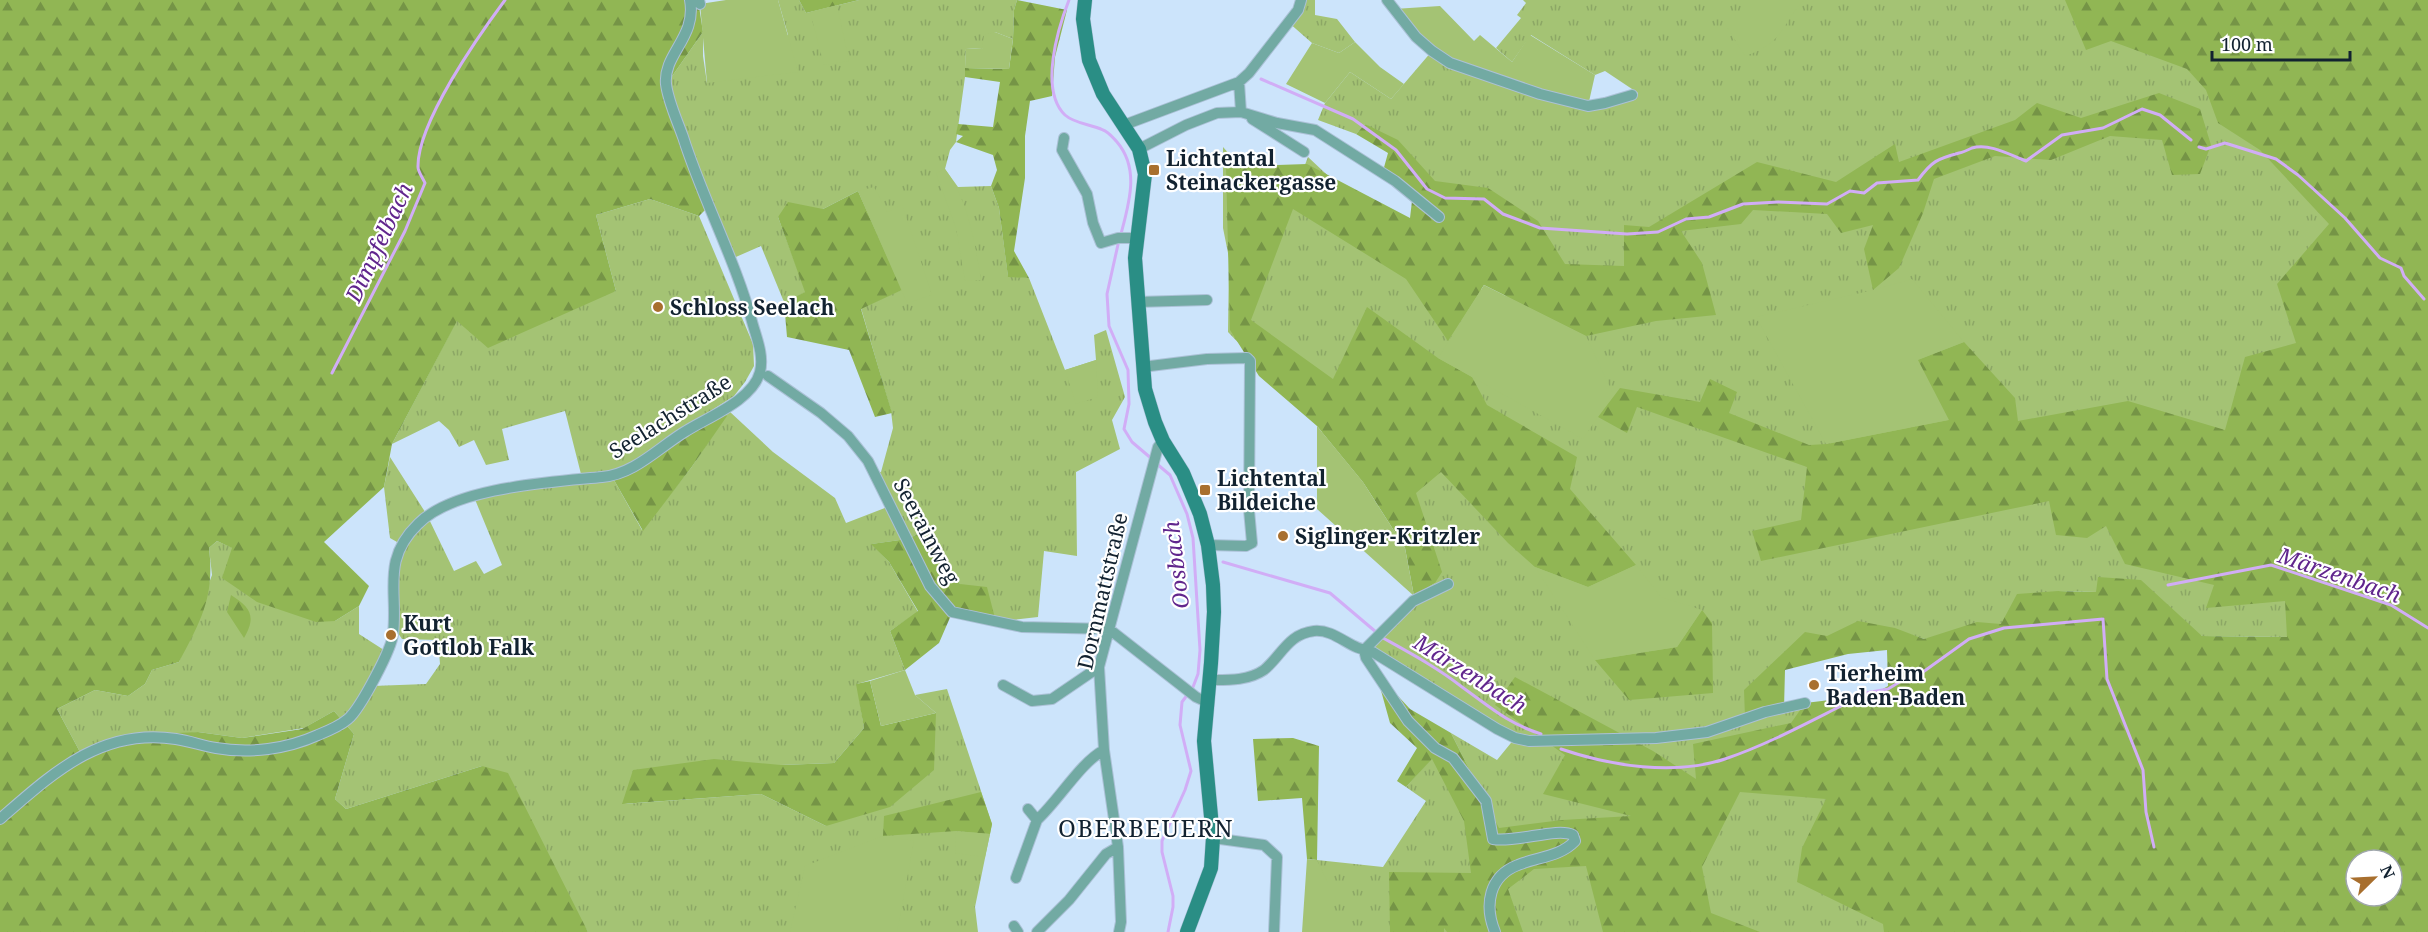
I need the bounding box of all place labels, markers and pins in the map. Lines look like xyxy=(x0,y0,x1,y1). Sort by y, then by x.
place label: Lichtental Steinackergasse xyxy=(1166,144,1336,196)
marker: Lichtental Steinackergasse xyxy=(1147,163,1161,177)
place label: Schloss Seelach xyxy=(670,293,834,321)
marker: Schloss Seelach xyxy=(651,300,665,314)
place label: Lichtental Bildeiche xyxy=(1217,464,1327,516)
marker: Lichtental Bildeiche xyxy=(1198,483,1212,497)
place label: Siglinger-Kritzler xyxy=(1295,522,1480,550)
marker: Siglinger-Kritzler xyxy=(1276,529,1290,543)
place label: Kurt Gottlob Falk xyxy=(403,609,535,661)
marker: Kurt Gottlob Falk xyxy=(384,628,398,642)
place label: Tierheim Baden-Baden xyxy=(1826,659,1965,711)
marker: Tierheim Baden-Baden xyxy=(1807,678,1821,692)

